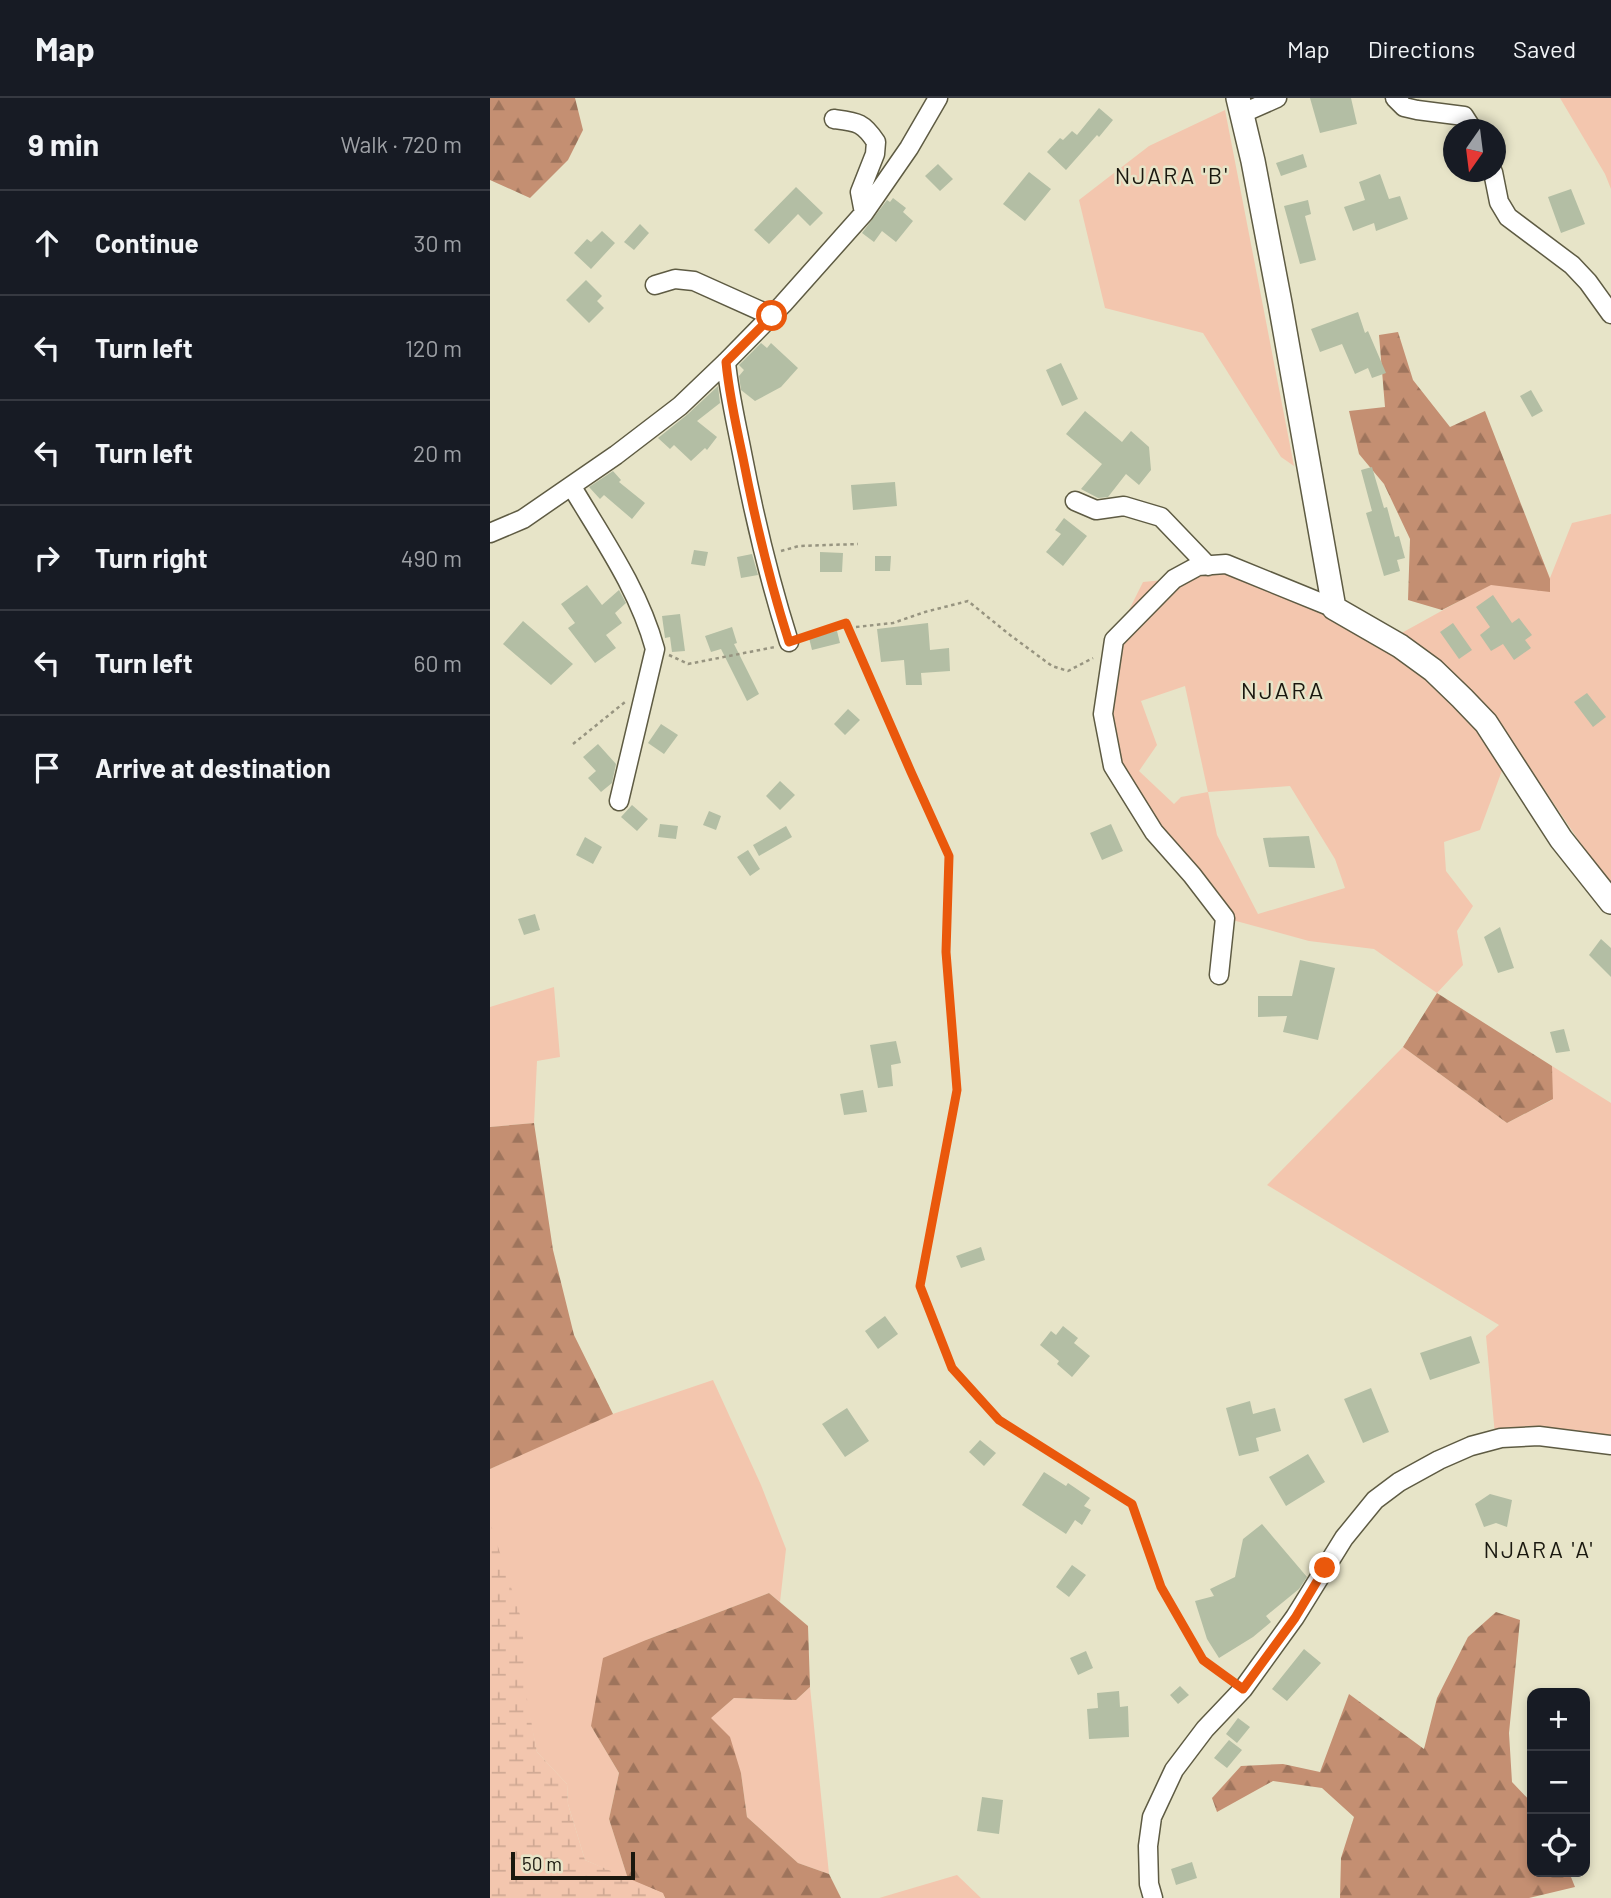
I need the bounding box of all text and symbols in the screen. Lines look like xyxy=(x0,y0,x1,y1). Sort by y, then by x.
text: Map xyxy=(35,28,95,68)
text: Map xyxy=(1287,34,1330,63)
text: Directions xyxy=(1368,34,1475,63)
text: Saved xyxy=(1513,34,1576,63)
north arrow xyxy=(1443,119,1506,182)
text: 9 min xyxy=(28,126,99,162)
text: Walk · 720 m xyxy=(340,130,462,158)
district label: NJARA 'B' xyxy=(1115,161,1229,189)
icon: ahead xyxy=(28,224,66,262)
text: Continue xyxy=(95,227,199,258)
text: 30 m xyxy=(414,229,462,257)
route start xyxy=(756,300,787,331)
icon: left xyxy=(28,329,66,367)
text: Turn left xyxy=(95,332,193,363)
text: 120 m xyxy=(405,334,462,362)
icon: left xyxy=(28,434,66,472)
text: Turn left xyxy=(95,437,193,468)
text: 20 m xyxy=(413,439,462,467)
icon: right xyxy=(28,539,66,577)
text: Turn right xyxy=(95,542,208,573)
text: 490 m xyxy=(401,544,462,572)
icon: left xyxy=(28,644,66,682)
text: Turn left xyxy=(95,647,193,678)
text: 60 m xyxy=(414,649,462,677)
district label: NJARA xyxy=(1241,675,1325,704)
icon: arrive xyxy=(28,749,66,787)
text: Arrive at destination xyxy=(95,752,331,783)
district label: NJARA 'A' xyxy=(1483,1535,1595,1563)
route end xyxy=(1309,1552,1340,1583)
map controls xyxy=(1527,1688,1590,1877)
button: + xyxy=(1527,1688,1590,1751)
button: − xyxy=(1527,1751,1590,1814)
button: locate xyxy=(1527,1814,1590,1877)
scale bar xyxy=(511,1849,635,1881)
text: 50 m xyxy=(522,1852,562,1875)

